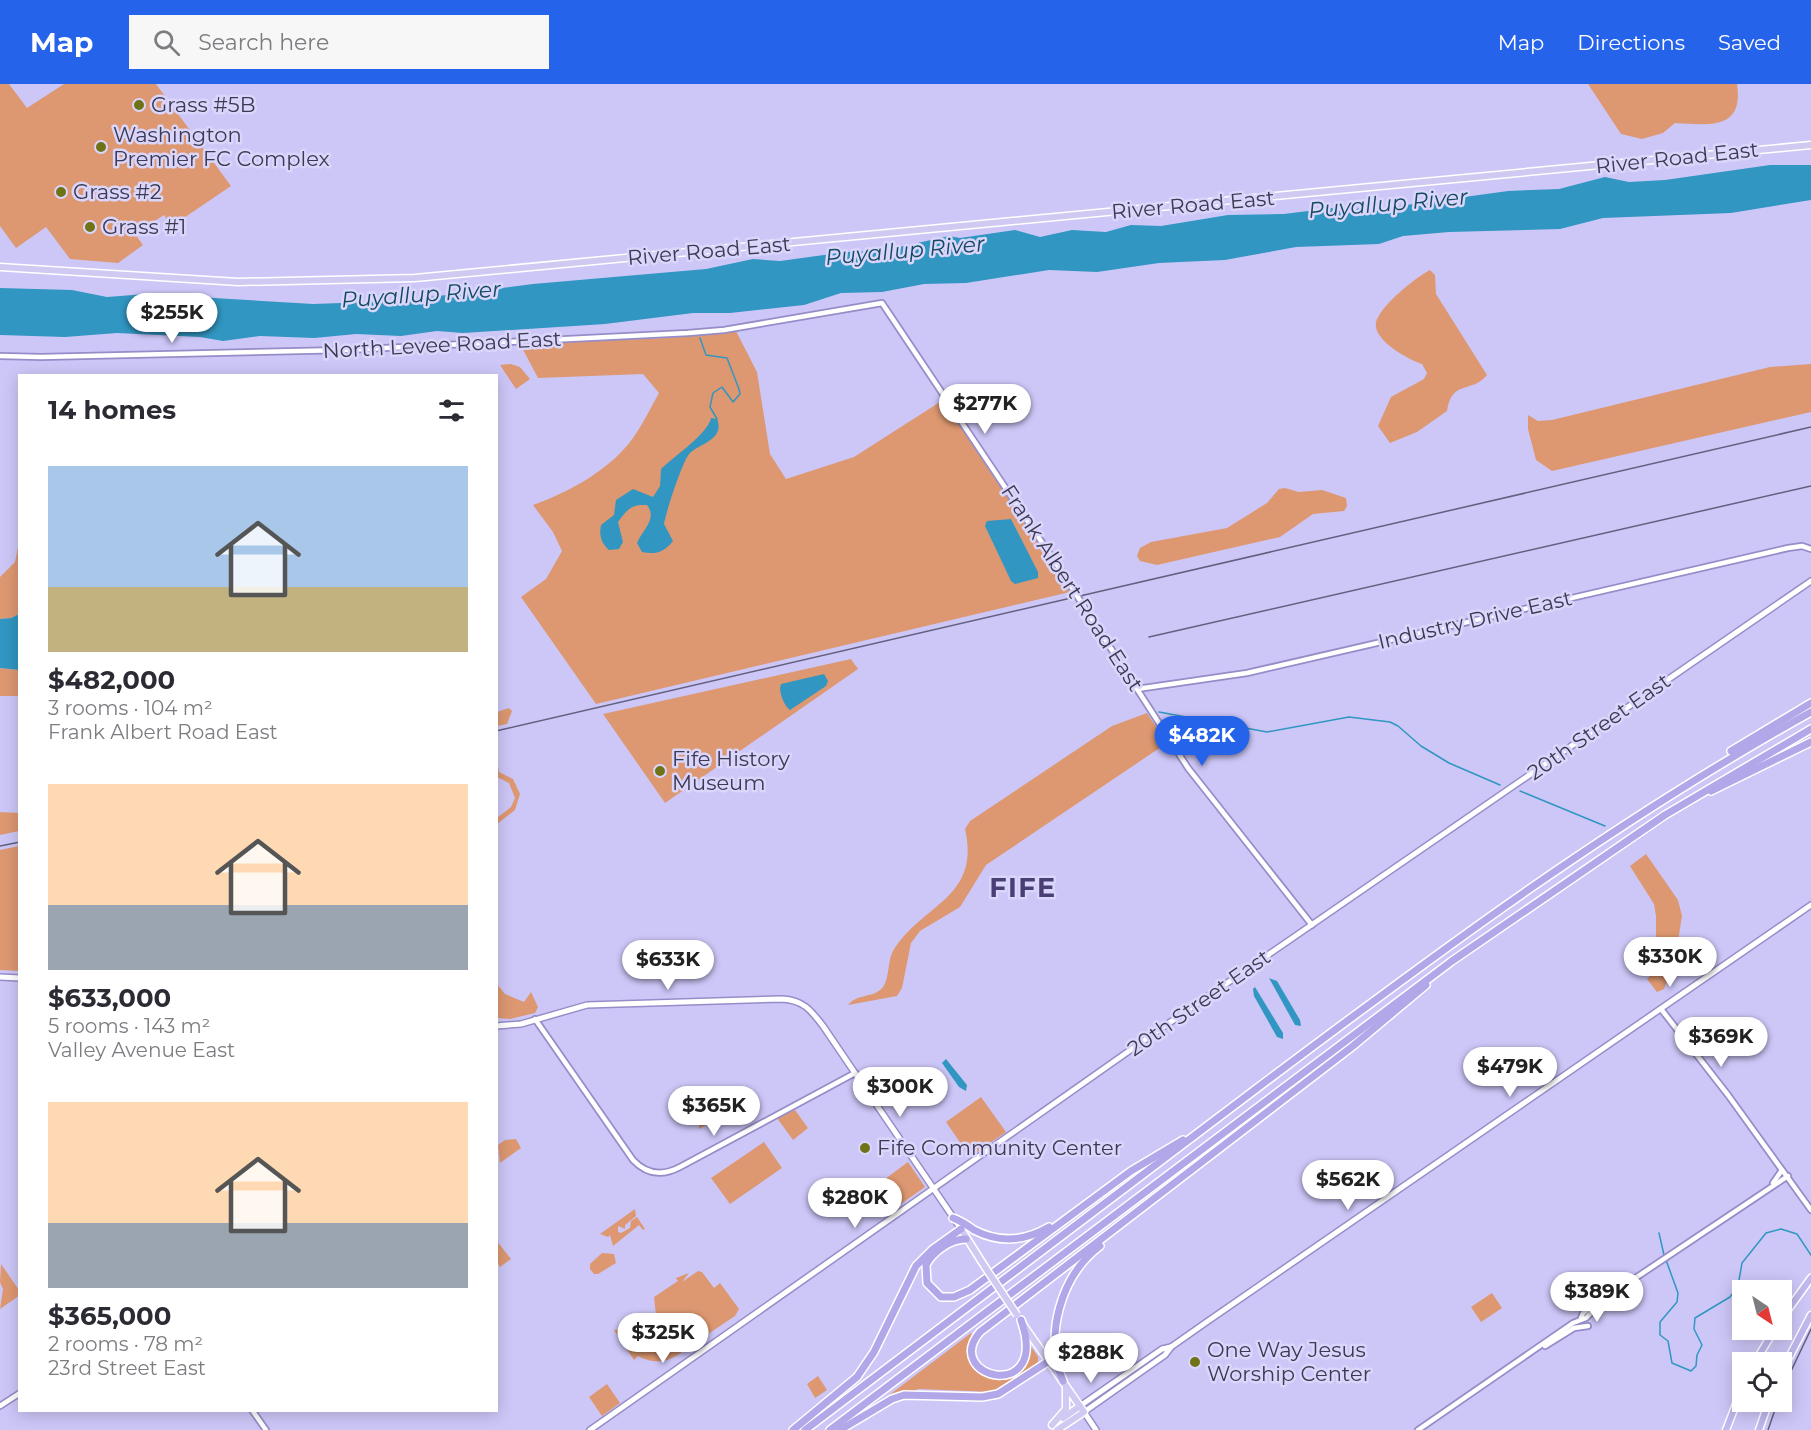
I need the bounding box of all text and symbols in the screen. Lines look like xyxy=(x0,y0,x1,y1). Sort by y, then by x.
search box xyxy=(129,15,549,69)
text: Map xyxy=(30,25,93,59)
icon: search xyxy=(150,26,183,59)
text: Search here xyxy=(198,29,329,56)
text: Map xyxy=(1498,30,1544,55)
text: Directions xyxy=(1577,30,1685,55)
text: Saved xyxy=(1718,30,1781,55)
place label: Grass #5B xyxy=(151,92,256,117)
marker: Grass #5B xyxy=(132,98,146,112)
place label: Washington Premier FC Complex xyxy=(113,122,330,171)
street label: River Road East xyxy=(1594,137,1760,179)
marker: Washington Premier FC Complex xyxy=(94,140,108,154)
place label: Grass #2 xyxy=(73,179,162,204)
water label: Puyallup River xyxy=(1307,183,1470,224)
marker: Grass #2 xyxy=(54,185,68,199)
street label: River Road East xyxy=(1110,185,1276,224)
place label: Grass #1 xyxy=(102,214,186,239)
marker: Grass #1 xyxy=(83,220,97,234)
water label: Puyallup River xyxy=(824,230,987,271)
street label: River Road East xyxy=(626,231,792,270)
water label: Puyallup River xyxy=(340,275,503,314)
pin: $255K xyxy=(130,293,214,344)
text: $255K xyxy=(140,300,204,324)
street label: North Levee Road East xyxy=(322,326,562,363)
pin: $277K xyxy=(943,384,1027,435)
text: $277K xyxy=(953,391,1017,415)
text: 14 homes xyxy=(48,394,176,426)
icon: filters xyxy=(435,394,468,427)
street label: Frank Albert Road East xyxy=(996,480,1149,696)
icon: home xyxy=(204,505,312,613)
street label: Industry Drive East xyxy=(1375,585,1574,654)
text: $482,000 xyxy=(48,664,175,696)
street label: 20th Street East xyxy=(1523,668,1675,785)
text: 3 rooms · 104 m² xyxy=(48,696,213,720)
pin: $482K xyxy=(1160,716,1244,767)
text: Frank Albert Road East xyxy=(48,720,278,744)
text: $482K xyxy=(1169,723,1235,747)
place label: Fife History Museum xyxy=(672,746,791,795)
marker: Fife History Museum xyxy=(653,764,667,778)
icon: home xyxy=(204,823,312,931)
district label: FIFE xyxy=(989,871,1057,904)
pin: $330K xyxy=(1628,937,1712,988)
pin: $633K xyxy=(626,940,710,991)
street label: 20th Street East xyxy=(1123,944,1275,1061)
text: $330K xyxy=(1638,944,1702,968)
text: $633K xyxy=(636,947,700,971)
text: $633,000 xyxy=(48,982,171,1014)
text: 5 rooms · 143 m² xyxy=(48,1014,210,1038)
pin: $369K xyxy=(1679,1017,1763,1068)
text: $369K xyxy=(1689,1024,1753,1048)
text: Valley Avenue East xyxy=(48,1038,235,1062)
pin: $479K xyxy=(1468,1047,1552,1098)
text: $479K xyxy=(1477,1054,1543,1078)
pin: $300K xyxy=(858,1067,942,1118)
text: $300K xyxy=(867,1074,933,1098)
pin: $365K xyxy=(672,1086,756,1137)
text: $365K xyxy=(682,1093,746,1117)
place label: Fife Community Center xyxy=(877,1135,1122,1160)
icon: home xyxy=(204,1141,312,1249)
marker: Fife Community Center xyxy=(858,1141,872,1155)
pin: $562K xyxy=(1306,1160,1390,1211)
text: $562K xyxy=(1316,1167,1380,1191)
pin: $280K xyxy=(813,1178,897,1229)
text: $280K xyxy=(822,1185,888,1209)
pin: $389K xyxy=(1555,1272,1639,1323)
text: $389K xyxy=(1564,1279,1630,1303)
north arrow xyxy=(1732,1280,1792,1340)
map controls xyxy=(1732,1280,1792,1412)
text: $365,000 xyxy=(48,1300,171,1332)
pin: $325K xyxy=(621,1313,705,1364)
text: $325K xyxy=(632,1320,694,1344)
text: 2 rooms · 78 m² xyxy=(48,1332,203,1356)
pin: $288K xyxy=(1049,1333,1133,1384)
place label: One Way Jesus Worship Center xyxy=(1207,1337,1371,1386)
text: $288K xyxy=(1058,1340,1124,1364)
button: locate xyxy=(1732,1352,1792,1412)
marker: One Way Jesus Worship Center xyxy=(1188,1355,1202,1369)
text: 23rd Street East xyxy=(48,1356,206,1380)

